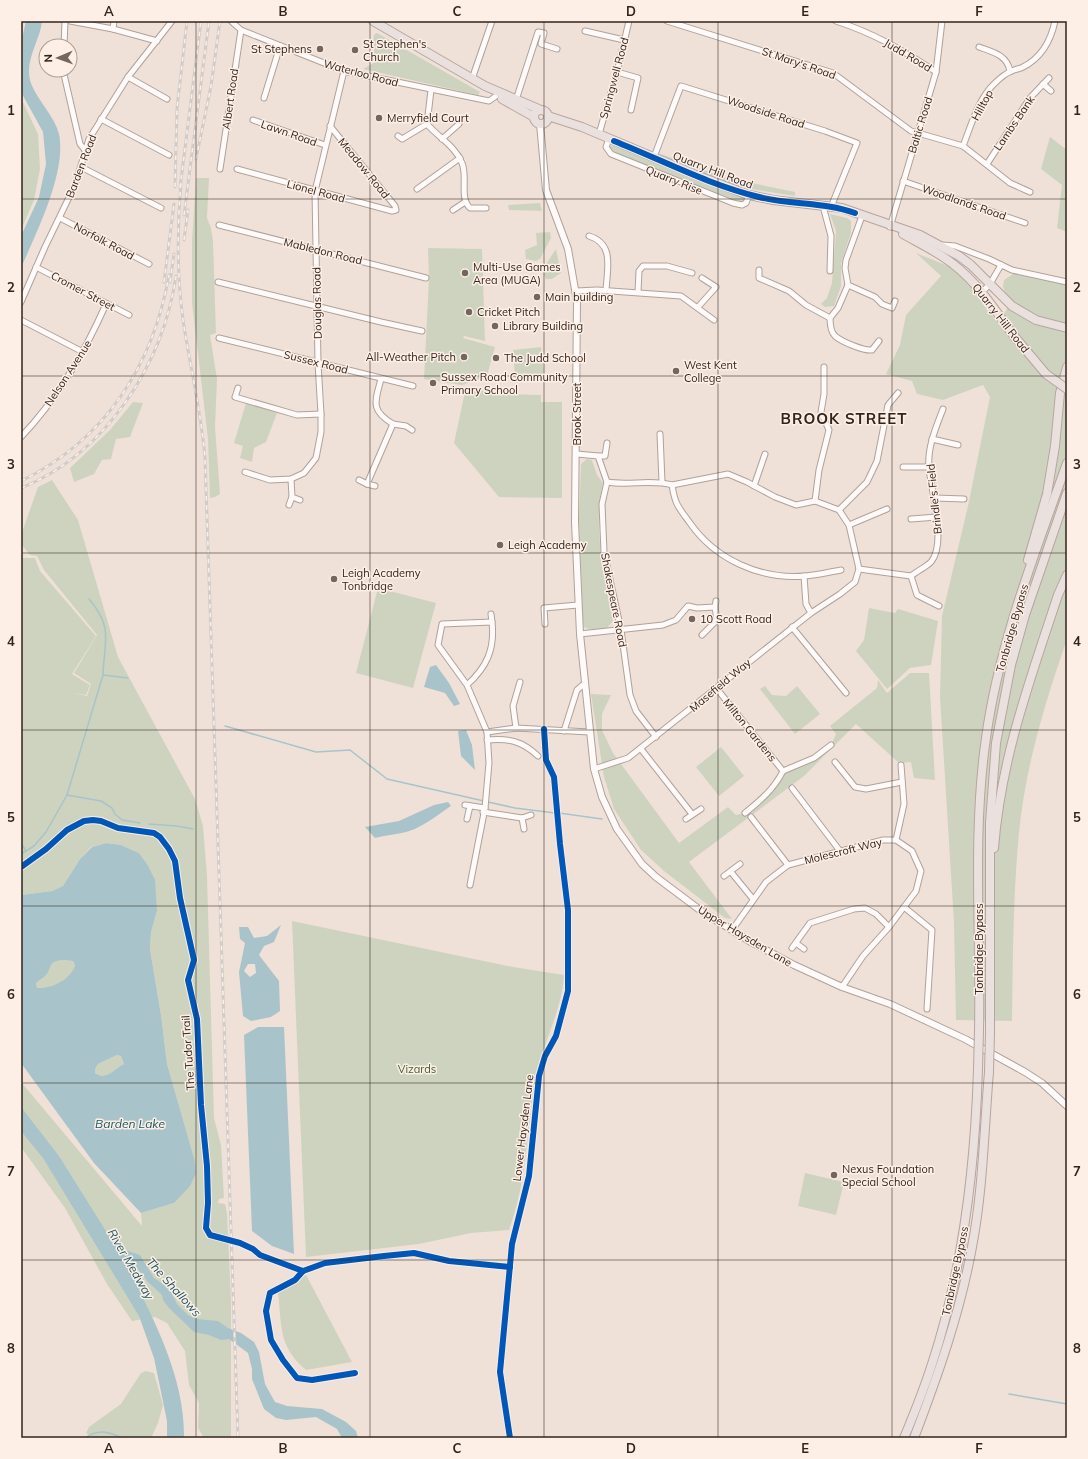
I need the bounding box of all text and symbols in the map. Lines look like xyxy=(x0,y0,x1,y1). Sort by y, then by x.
text: A xyxy=(104,3,114,19)
text: B xyxy=(279,3,288,19)
text: C xyxy=(453,3,462,19)
text: D xyxy=(626,3,636,19)
text: E xyxy=(801,3,809,19)
text: F xyxy=(975,3,983,19)
street label: Judd Road xyxy=(882,35,934,75)
street label: Springwell Road xyxy=(596,36,632,120)
place label: St Stephen's Church xyxy=(363,37,427,64)
north arrow xyxy=(38,38,78,78)
place label: St Stephens xyxy=(251,42,312,56)
marker: St Stephens xyxy=(315,44,325,54)
street label: St Mary's Road xyxy=(760,44,838,82)
marker: St Stephen's Church xyxy=(350,45,360,55)
text: N xyxy=(41,54,55,63)
street label: Waterloo Road xyxy=(322,56,400,90)
street label: Albert Road xyxy=(219,68,241,130)
street label: Hilltop xyxy=(968,87,996,123)
street label: Woodside Road xyxy=(725,93,807,131)
street label: Lambs Bank xyxy=(990,93,1038,153)
street label: Baltic Road xyxy=(905,95,935,155)
text: 1 xyxy=(7,102,15,118)
text: 1 xyxy=(1073,102,1081,118)
place label: Merryfield Court xyxy=(387,111,469,125)
marker: Merryfield Court xyxy=(374,113,384,123)
street label: Lawn Road xyxy=(259,117,319,149)
street label: Barden Road xyxy=(62,132,100,200)
street label: Meadow Road xyxy=(335,135,393,201)
street label: Quarry Hill Road xyxy=(671,148,755,192)
street label: Quarry Rise xyxy=(643,162,705,198)
street label: Lionel Road xyxy=(285,177,347,205)
street label: Woodlands Road xyxy=(920,181,1008,223)
street label: Norfolk Road xyxy=(71,219,137,263)
street label: Mabledon Road xyxy=(282,234,364,268)
place label: Multi-Use Games Area (MUGA) xyxy=(473,260,561,287)
street label: Douglas Road xyxy=(309,267,325,339)
street label: Cromer Street xyxy=(49,268,118,314)
marker: Multi-Use Games Area (MUGA) xyxy=(460,268,470,278)
text: 2 xyxy=(7,279,15,295)
text: 2 xyxy=(1073,279,1081,295)
street label: Quarry Hill Road xyxy=(969,280,1033,356)
place label: Main building xyxy=(545,290,613,304)
marker: Main building xyxy=(532,292,542,302)
place label: Cricket Pitch xyxy=(477,305,540,319)
marker: Cricket Pitch xyxy=(464,307,474,317)
place label: Library Building xyxy=(503,319,583,333)
marker: Library Building xyxy=(490,321,500,331)
street label: Nelson Avenue xyxy=(41,337,95,409)
street label: Sussex Road xyxy=(282,347,350,377)
place label: All-Weather Pitch xyxy=(366,350,456,364)
place label: The Judd School xyxy=(504,351,586,365)
marker: All-Weather Pitch xyxy=(459,352,469,362)
marker: The Judd School xyxy=(491,353,501,363)
place label: West Kent College xyxy=(684,358,737,385)
marker: West Kent College xyxy=(671,366,681,376)
place label: Sussex Road Community Primary School xyxy=(441,370,568,397)
marker: Sussex Road Community Primary School xyxy=(428,378,438,388)
street label: Brook Street xyxy=(570,382,584,445)
district label: BROOK STREET xyxy=(781,409,907,428)
text: 3 xyxy=(7,456,15,472)
text: 3 xyxy=(1073,456,1081,472)
street label: Brindle's Field xyxy=(923,463,945,535)
place label: Leigh Academy xyxy=(508,538,587,552)
marker: Leigh Academy xyxy=(495,540,505,550)
street label: Shakespeare Road xyxy=(598,552,630,648)
place label: Leigh Academy Tonbridge xyxy=(342,566,421,593)
marker: Leigh Academy Tonbridge xyxy=(329,574,339,584)
street label: Tonbridge Bypass xyxy=(993,582,1031,674)
place label: 10 Scott Road xyxy=(700,612,772,626)
marker: 10 Scott Road xyxy=(687,614,697,624)
text: 4 xyxy=(7,633,15,649)
text: 4 xyxy=(1073,633,1081,649)
street label: Masefield Way xyxy=(686,655,754,715)
street label: Milton Gardens xyxy=(720,696,780,764)
text: 5 xyxy=(7,809,15,825)
text: 5 xyxy=(1073,809,1081,825)
street label: Molescroft Way xyxy=(803,835,883,867)
street label: Upper Haysden Lane xyxy=(695,902,795,970)
street label: Tonbridge Bypass xyxy=(972,903,986,995)
text: 6 xyxy=(7,986,15,1002)
text: 6 xyxy=(1073,986,1081,1002)
street label: The Tudor Trail xyxy=(178,1015,198,1091)
park label: Vizards xyxy=(398,1062,436,1076)
street label: Lower Haysden Lane xyxy=(509,1074,537,1182)
water label: Barden Lake xyxy=(95,1116,165,1131)
place label: Nexus Foundation Special School xyxy=(842,1162,934,1189)
text: 7 xyxy=(7,1163,15,1179)
text: 7 xyxy=(1073,1163,1081,1179)
marker: Nexus Foundation Special School xyxy=(829,1170,839,1180)
street label: Tonbridge Bypass xyxy=(939,1225,971,1317)
water label: River Medway xyxy=(105,1226,158,1303)
water label: The Shallows xyxy=(144,1254,204,1320)
text: 8 xyxy=(7,1340,15,1356)
text: 8 xyxy=(1073,1340,1081,1356)
text: A xyxy=(104,1440,114,1456)
text: B xyxy=(279,1440,288,1456)
text: C xyxy=(453,1440,462,1456)
text: D xyxy=(626,1440,636,1456)
text: E xyxy=(801,1440,809,1456)
text: F xyxy=(975,1440,983,1456)

